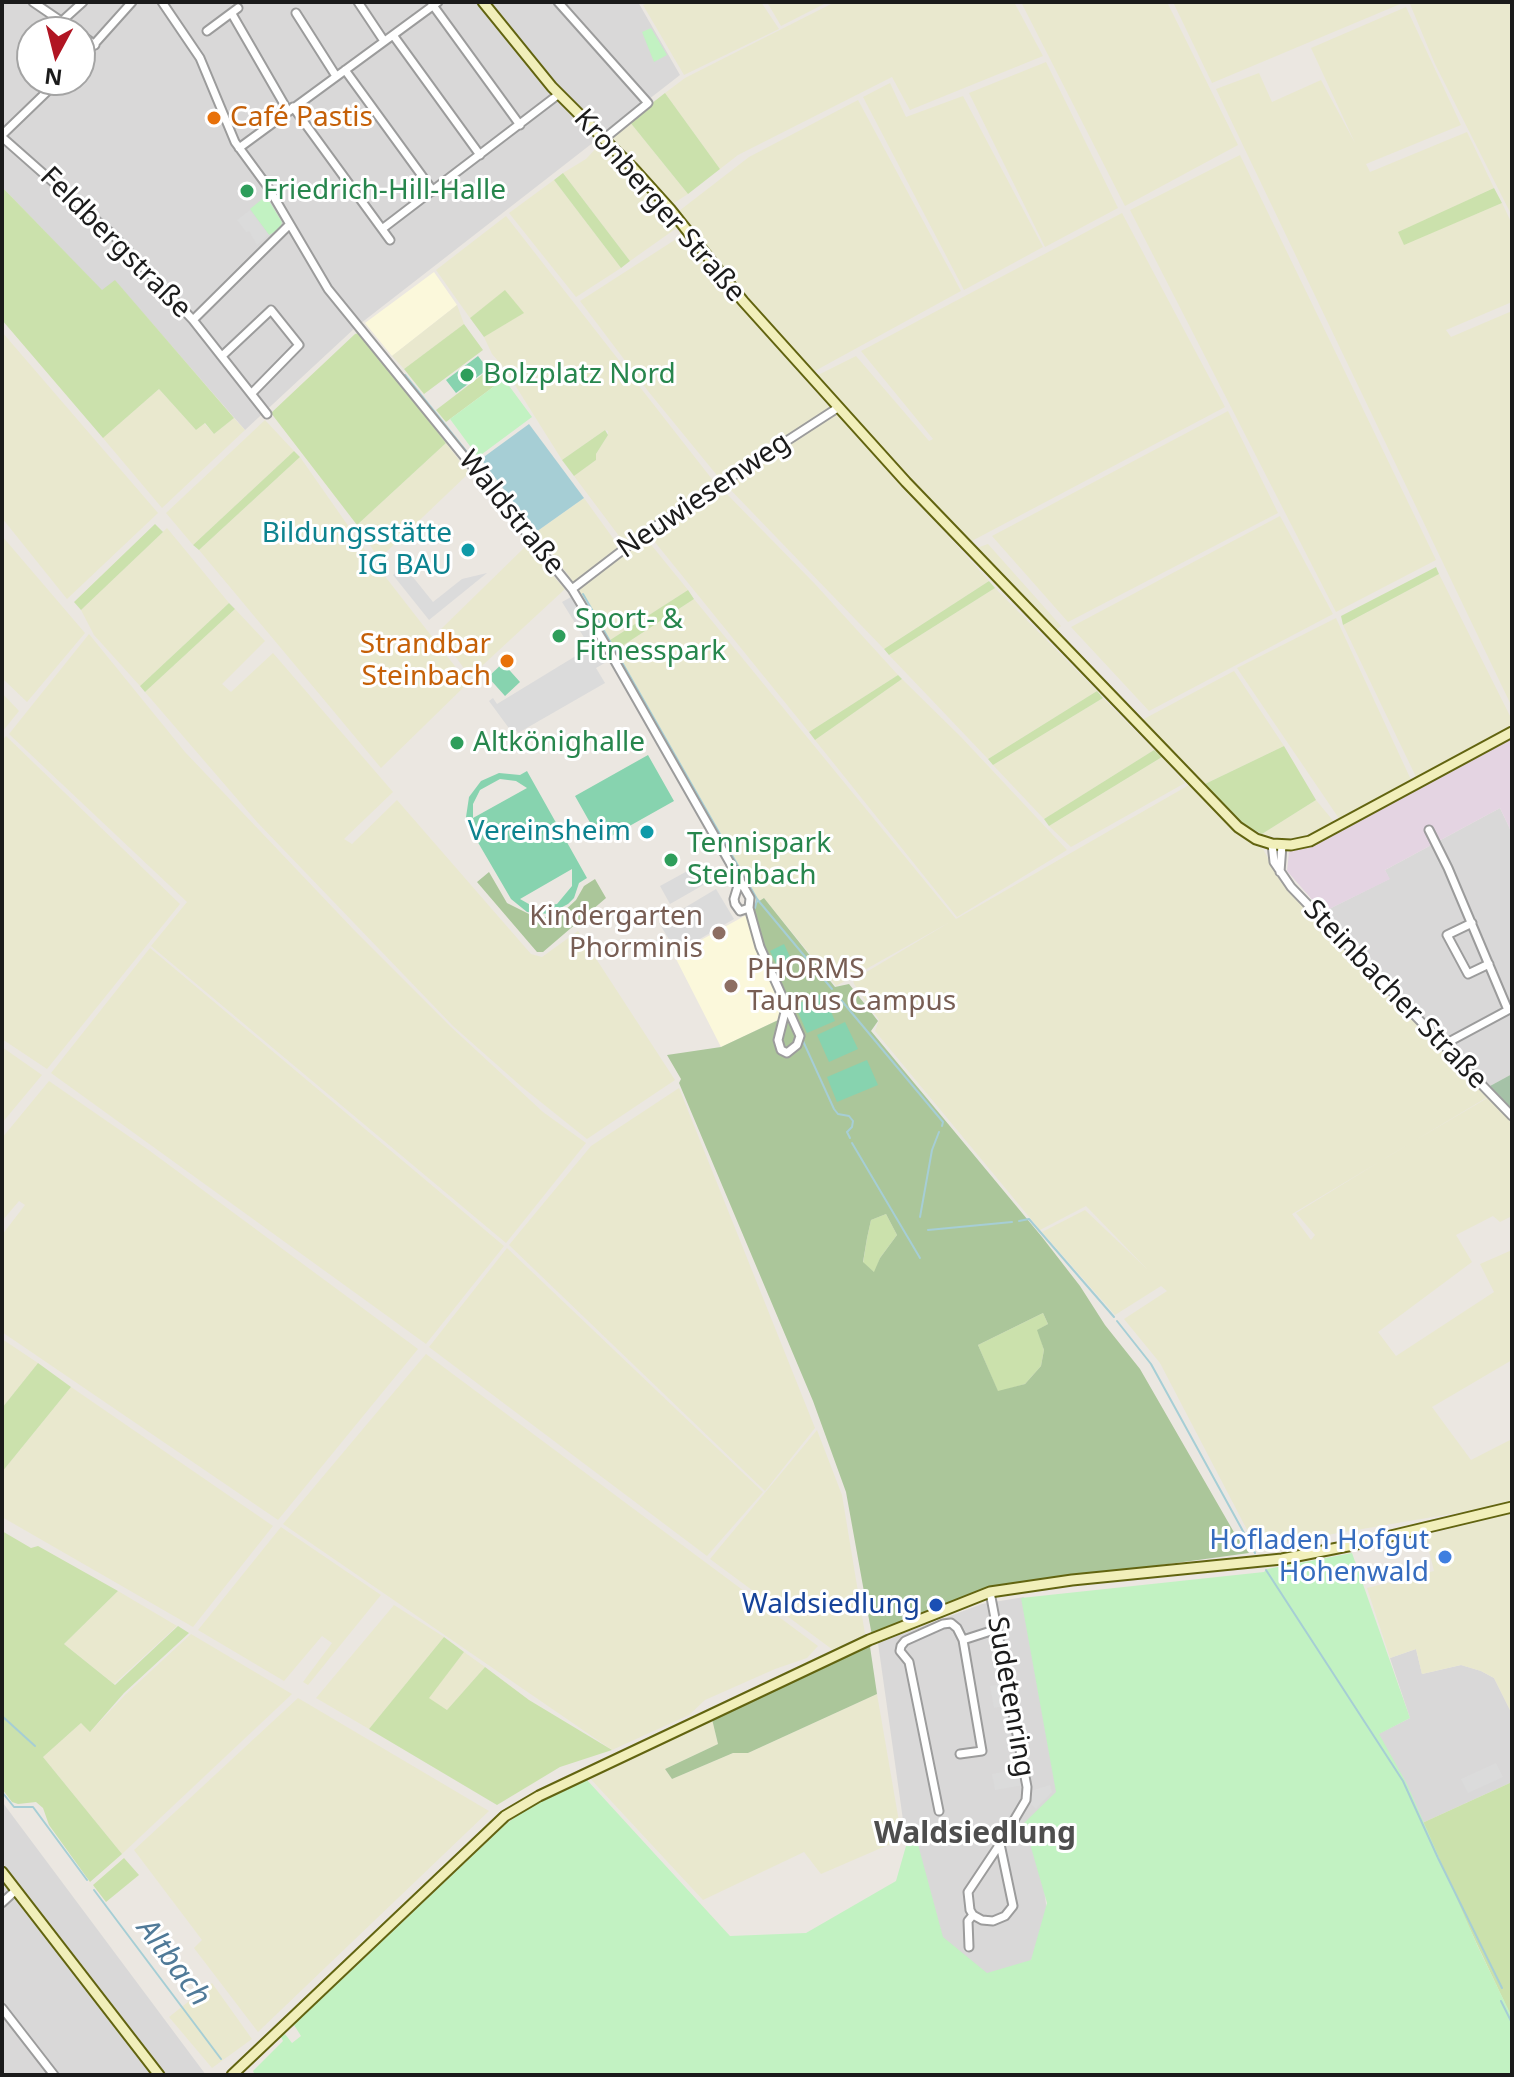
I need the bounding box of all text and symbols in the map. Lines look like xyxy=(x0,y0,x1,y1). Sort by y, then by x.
north arrow xyxy=(16,16,96,96)
text: N xyxy=(43,62,64,94)
place label: Café Pastis xyxy=(230,101,373,135)
street label: Kronberger Straße xyxy=(566,103,752,309)
marker: Café Pastis xyxy=(205,109,223,127)
street label: Feldbergstraße xyxy=(32,160,198,326)
place label: Friedrich-Hill-Halle xyxy=(263,174,506,208)
marker: Friedrich-Hill-Halle xyxy=(238,182,256,200)
place label: Bolzplatz Nord xyxy=(483,358,676,392)
marker: Bolzplatz Nord xyxy=(458,366,476,384)
street label: Neuwiesenweg xyxy=(611,426,797,566)
street label: Waldstraße xyxy=(451,444,571,582)
place label: Bildungsstätte IG BAU xyxy=(262,517,452,583)
marker: Bildungsstätte IG BAU xyxy=(459,541,477,559)
place label: Sport- & Fitnesspark xyxy=(575,603,726,669)
marker: Sport- & Fitnesspark xyxy=(550,627,568,645)
place label: Strandbar Steinbach xyxy=(360,628,491,694)
marker: Strandbar Steinbach xyxy=(498,652,516,670)
place label: Altkönighalle xyxy=(473,726,645,760)
marker: Altkönighalle xyxy=(448,734,466,752)
place label: Vereinsheim xyxy=(468,815,631,849)
marker: Vereinsheim xyxy=(638,823,656,841)
place label: Tennispark Steinbach xyxy=(687,827,831,893)
marker: Tennispark Steinbach xyxy=(662,851,680,869)
street label: Steinbacher Straße xyxy=(1296,893,1494,1097)
place label: Kindergarten Phorminis xyxy=(529,900,703,966)
marker: Kindergarten Phorminis xyxy=(710,924,728,942)
place label: PHORMS Taunus Campus xyxy=(747,953,956,1019)
marker: PHORMS Taunus Campus xyxy=(722,977,740,995)
place label: Hofladen Hofgut Hohenwald xyxy=(1209,1524,1429,1590)
marker: Hofladen Hofgut Hohenwald xyxy=(1436,1548,1454,1566)
place label: Waldsiedlung xyxy=(742,1588,920,1622)
marker: Waldsiedlung xyxy=(927,1596,945,1614)
street label: Sudetenring xyxy=(979,1614,1041,1780)
district label: Waldsiedlung xyxy=(874,1816,1076,1852)
water label: Altbach xyxy=(129,1912,217,2014)

